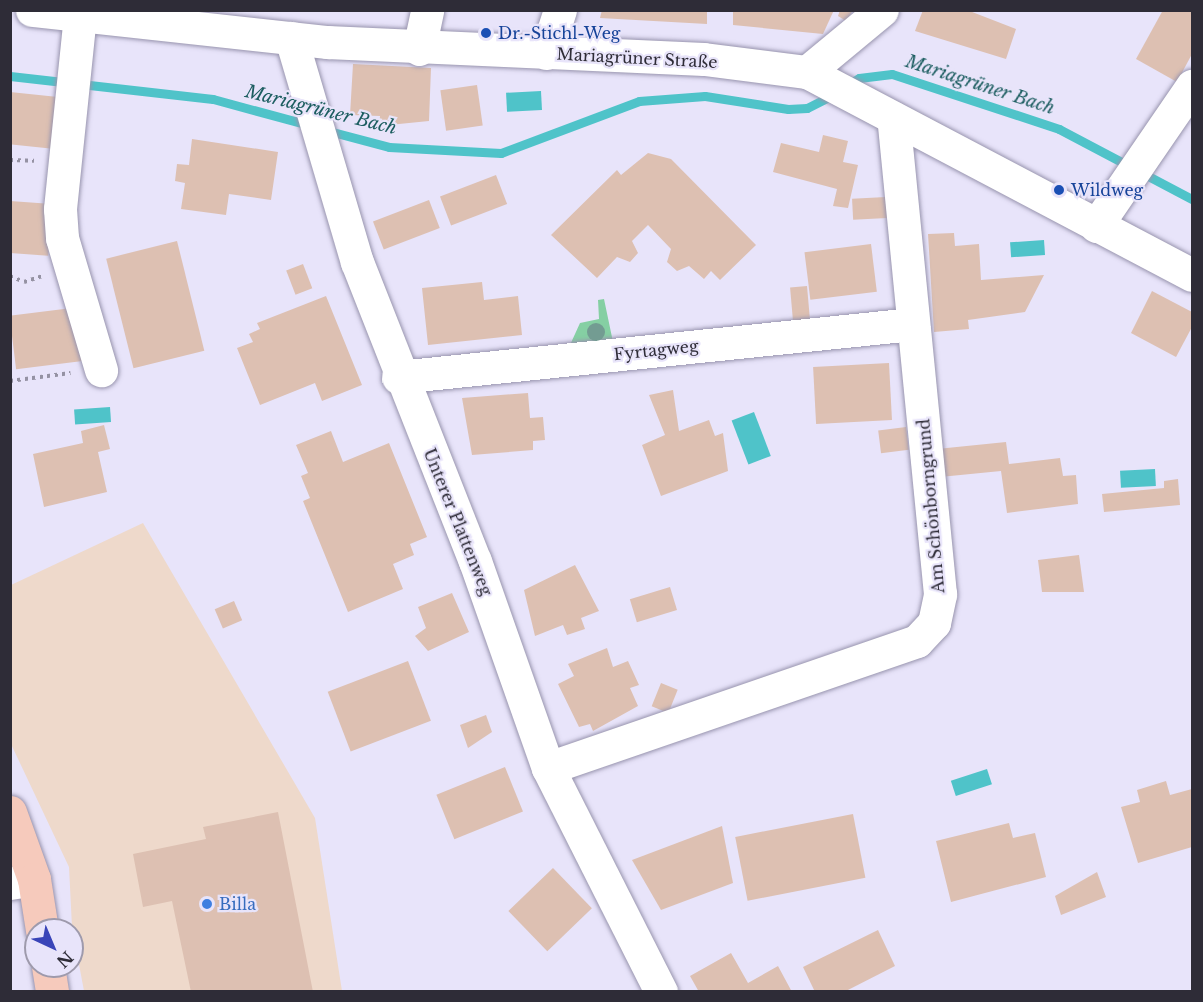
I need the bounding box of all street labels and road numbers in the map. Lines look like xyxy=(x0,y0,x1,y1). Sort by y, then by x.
street label: Mariagrüner Straße xyxy=(556,44,718,72)
street label: Fyrtagweg xyxy=(613,336,699,364)
street label: Am Schönborngrund xyxy=(914,418,948,594)
street label: Unterer Plattenweg xyxy=(420,445,496,599)

